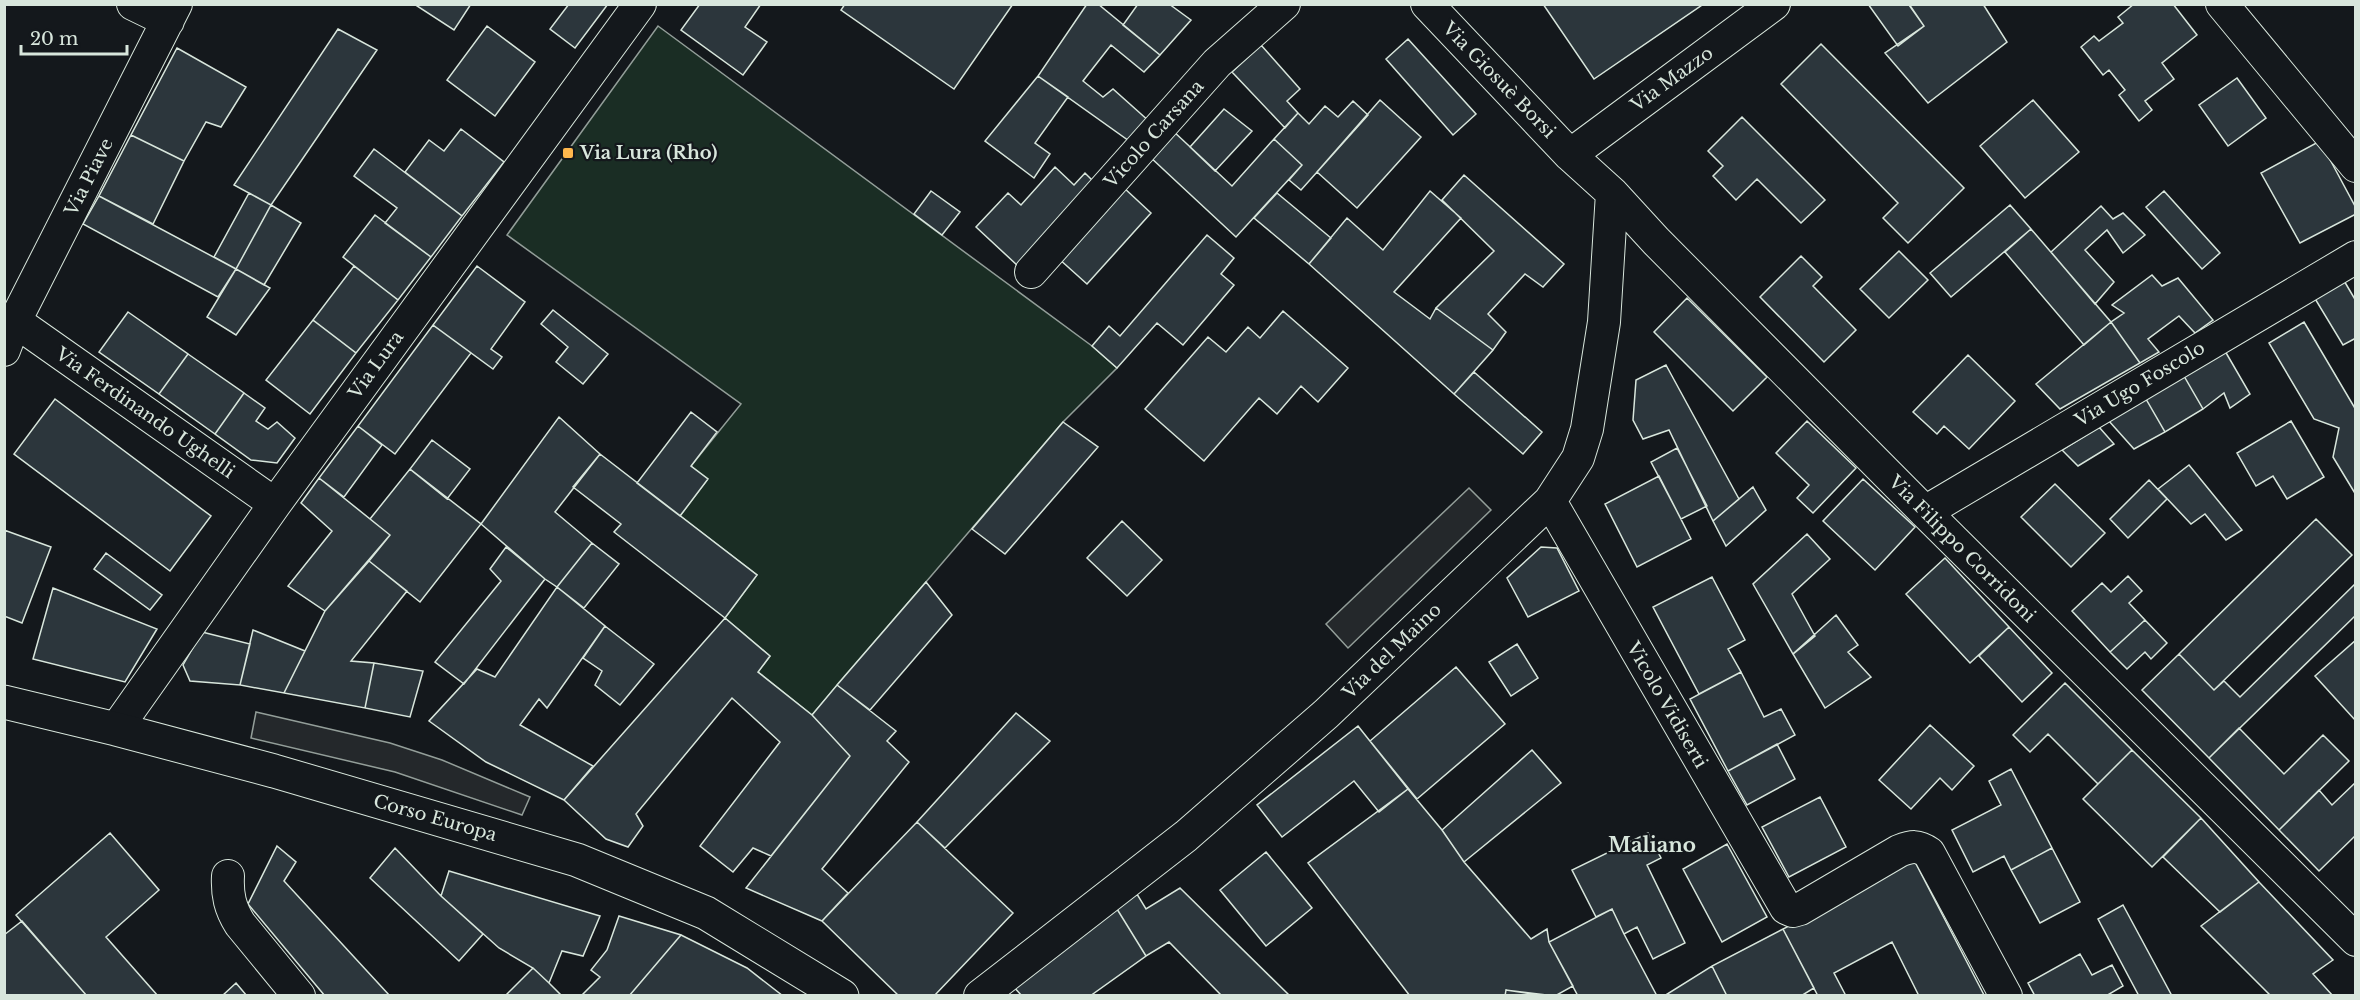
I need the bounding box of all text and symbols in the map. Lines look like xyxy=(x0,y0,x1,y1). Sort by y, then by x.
street label: Via Giosuè Borsi xyxy=(1437,17,1560,143)
scale bar xyxy=(21,18,128,56)
text: 20 m xyxy=(30,28,78,50)
street label: Via Mazzo xyxy=(1626,42,1717,117)
street label: Vicolo Carsana xyxy=(1099,75,1208,193)
street label: Via Piave xyxy=(60,135,118,220)
place label: Via Lura (Rho) xyxy=(579,142,717,164)
marker: Via Lura (Rho) xyxy=(561,146,575,160)
street label: Via Lura xyxy=(343,327,408,404)
street label: Via Ugo Foscolo xyxy=(2070,336,2209,432)
street label: Via Ferdinando Ughelli xyxy=(50,342,239,483)
street label: Via Filippo Corridoni xyxy=(1883,470,2040,627)
street label: Via del Maino xyxy=(1337,598,1446,704)
street label: Vicolo Vidiserti xyxy=(1621,637,1712,772)
street label: Corso Europa xyxy=(371,790,499,846)
district label: Maliano xyxy=(1608,833,1696,857)

